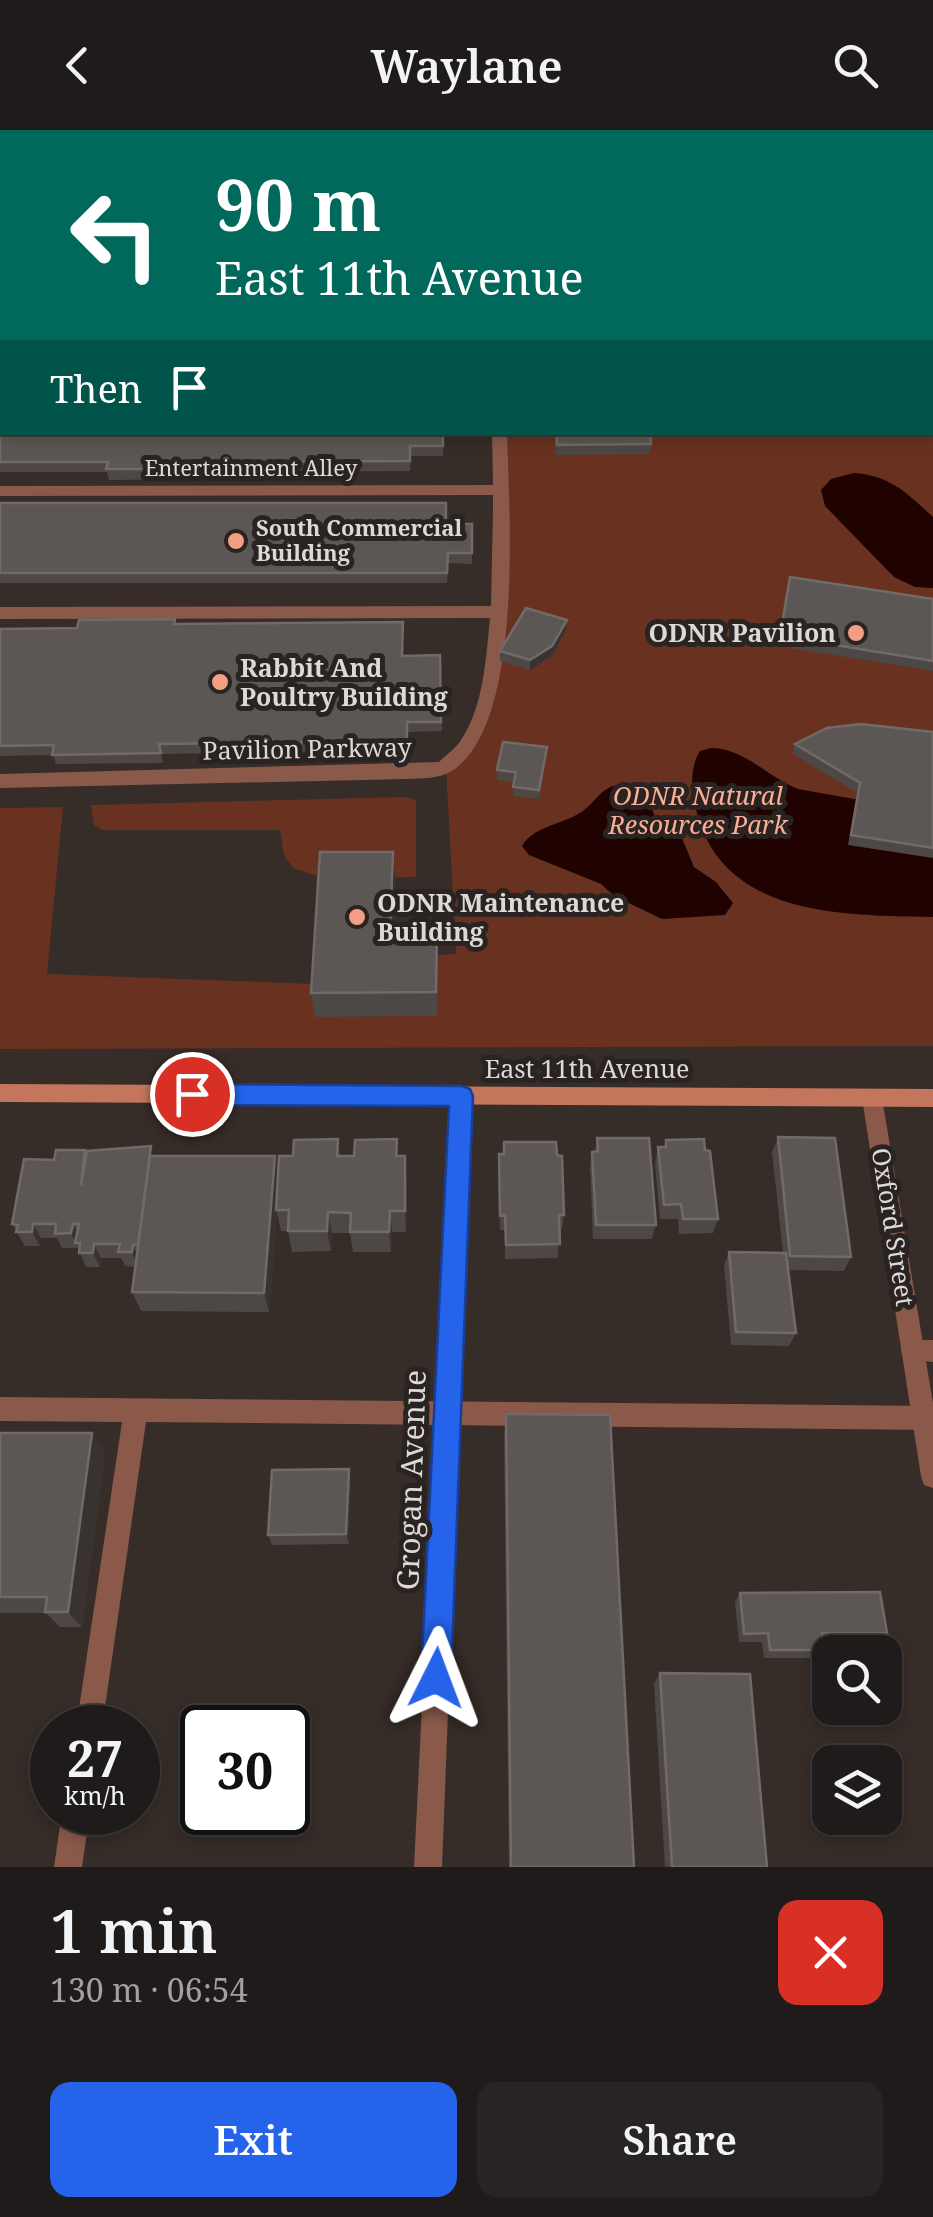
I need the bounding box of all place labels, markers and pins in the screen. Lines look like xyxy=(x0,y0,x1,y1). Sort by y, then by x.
place label: South Commercial Building xyxy=(256,512,462,567)
marker: South Commercial Building xyxy=(225,530,247,552)
place label: ODNR Pavilion xyxy=(649,615,836,649)
marker: ODNR Pavilion xyxy=(845,622,867,644)
place label: Rabbit And Poultry Building xyxy=(240,650,448,713)
marker: Rabbit And Poultry Building xyxy=(209,671,231,693)
place label: ODNR Maintenance Building xyxy=(377,885,624,948)
marker: ODNR Maintenance Building xyxy=(346,906,368,928)
pin xyxy=(150,1052,235,1137)

